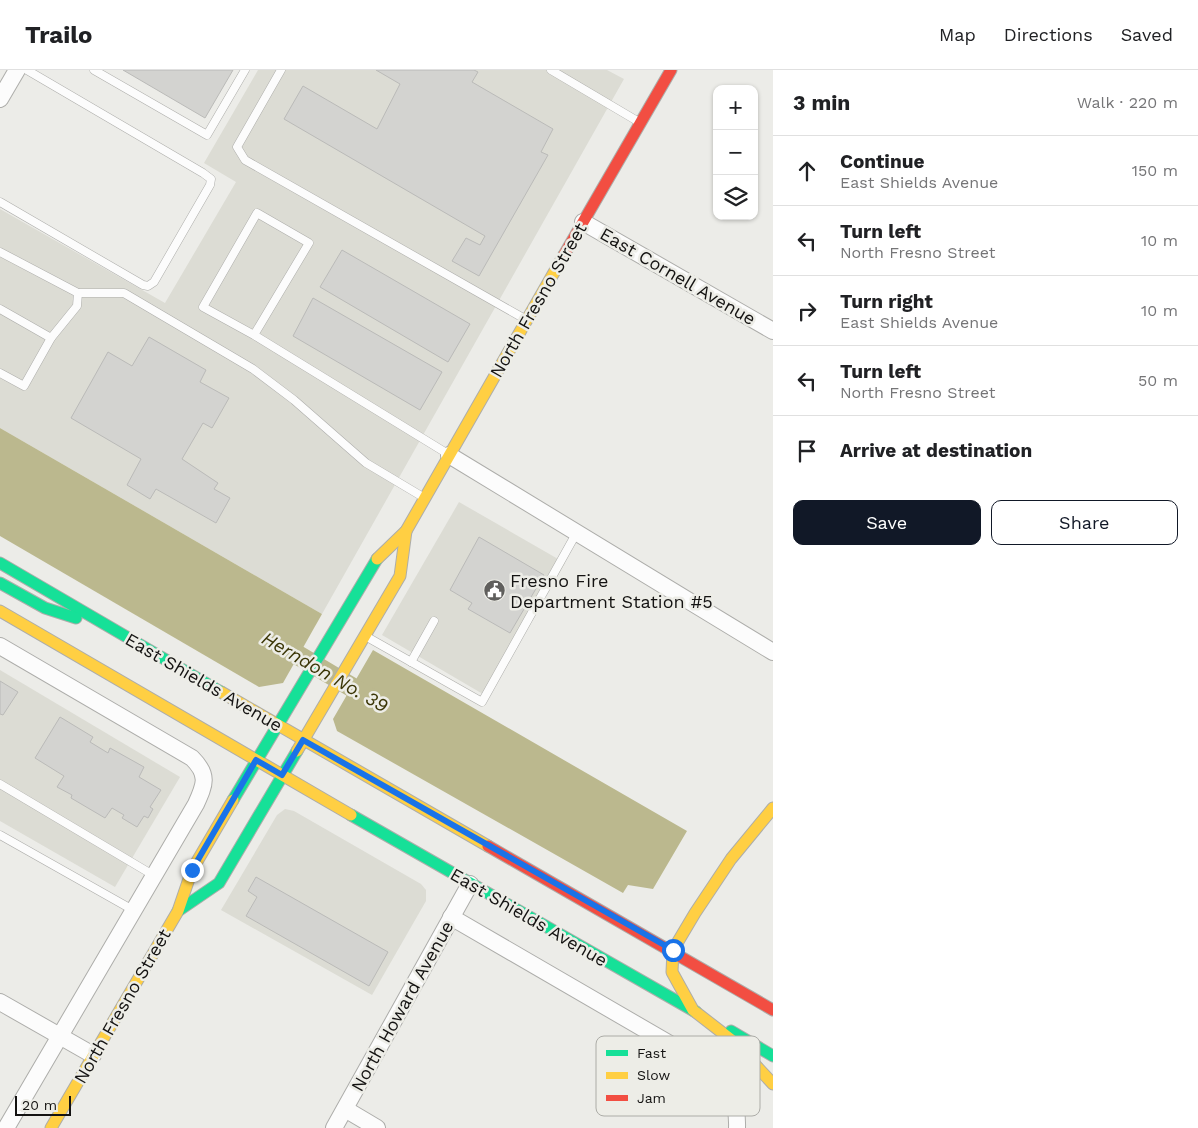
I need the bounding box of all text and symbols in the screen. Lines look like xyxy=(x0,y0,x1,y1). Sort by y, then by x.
text: Trailo xyxy=(25,21,92,49)
text: Map xyxy=(939,24,976,45)
text: Directions xyxy=(1004,24,1093,45)
text: Saved xyxy=(1121,24,1173,45)
map controls xyxy=(713,85,758,220)
button: + xyxy=(713,85,758,130)
text: 3 min xyxy=(793,90,850,115)
text: Walk · 220 m xyxy=(1077,93,1178,112)
button: − xyxy=(713,130,758,175)
text: Continue xyxy=(840,150,924,173)
icon: ahead xyxy=(793,157,821,185)
text: 150 m xyxy=(1132,161,1178,180)
text: East Shields Avenue xyxy=(840,173,998,192)
button: layers xyxy=(713,175,758,220)
street label: North Fresno Street xyxy=(485,219,591,381)
text: Turn left xyxy=(840,220,921,243)
street label: East Cornell Avenue xyxy=(596,223,760,329)
icon: left xyxy=(793,227,821,255)
text: 10 m xyxy=(1141,231,1178,250)
text: North Fresno Street xyxy=(840,243,996,262)
text: Turn right xyxy=(840,290,933,313)
icon: right xyxy=(793,297,821,325)
text: 10 m xyxy=(1141,301,1178,320)
text: East Shields Avenue xyxy=(840,313,998,332)
text: Turn left xyxy=(840,360,921,383)
icon: left xyxy=(793,367,821,395)
text: 50 m xyxy=(1138,371,1178,390)
text: North Fresno Street xyxy=(840,383,996,402)
icon: arrive xyxy=(793,437,821,465)
text: Arrive at destination xyxy=(840,439,1032,462)
button: Save xyxy=(793,500,981,545)
button: Share xyxy=(991,500,1178,545)
place label: Fresno Fire Department Station #5 xyxy=(510,570,713,612)
public building icon: Fresno Fire Department Station #5 xyxy=(482,578,506,602)
water label: Herndon No. 39 xyxy=(258,627,392,717)
street label: East Shields Avenue xyxy=(122,628,286,736)
route end xyxy=(181,859,204,882)
street label: East Shields Avenue xyxy=(447,863,611,971)
street label: North Howard Avenue xyxy=(346,917,458,1095)
street label: North Fresno Street xyxy=(69,925,175,1087)
route start xyxy=(662,939,685,962)
legend xyxy=(596,1036,760,1116)
text: Fast xyxy=(637,1045,666,1061)
text: Slow xyxy=(637,1067,670,1083)
text: Jam xyxy=(637,1090,666,1106)
scale bar xyxy=(15,1093,71,1116)
text: 20 m xyxy=(22,1097,57,1113)

